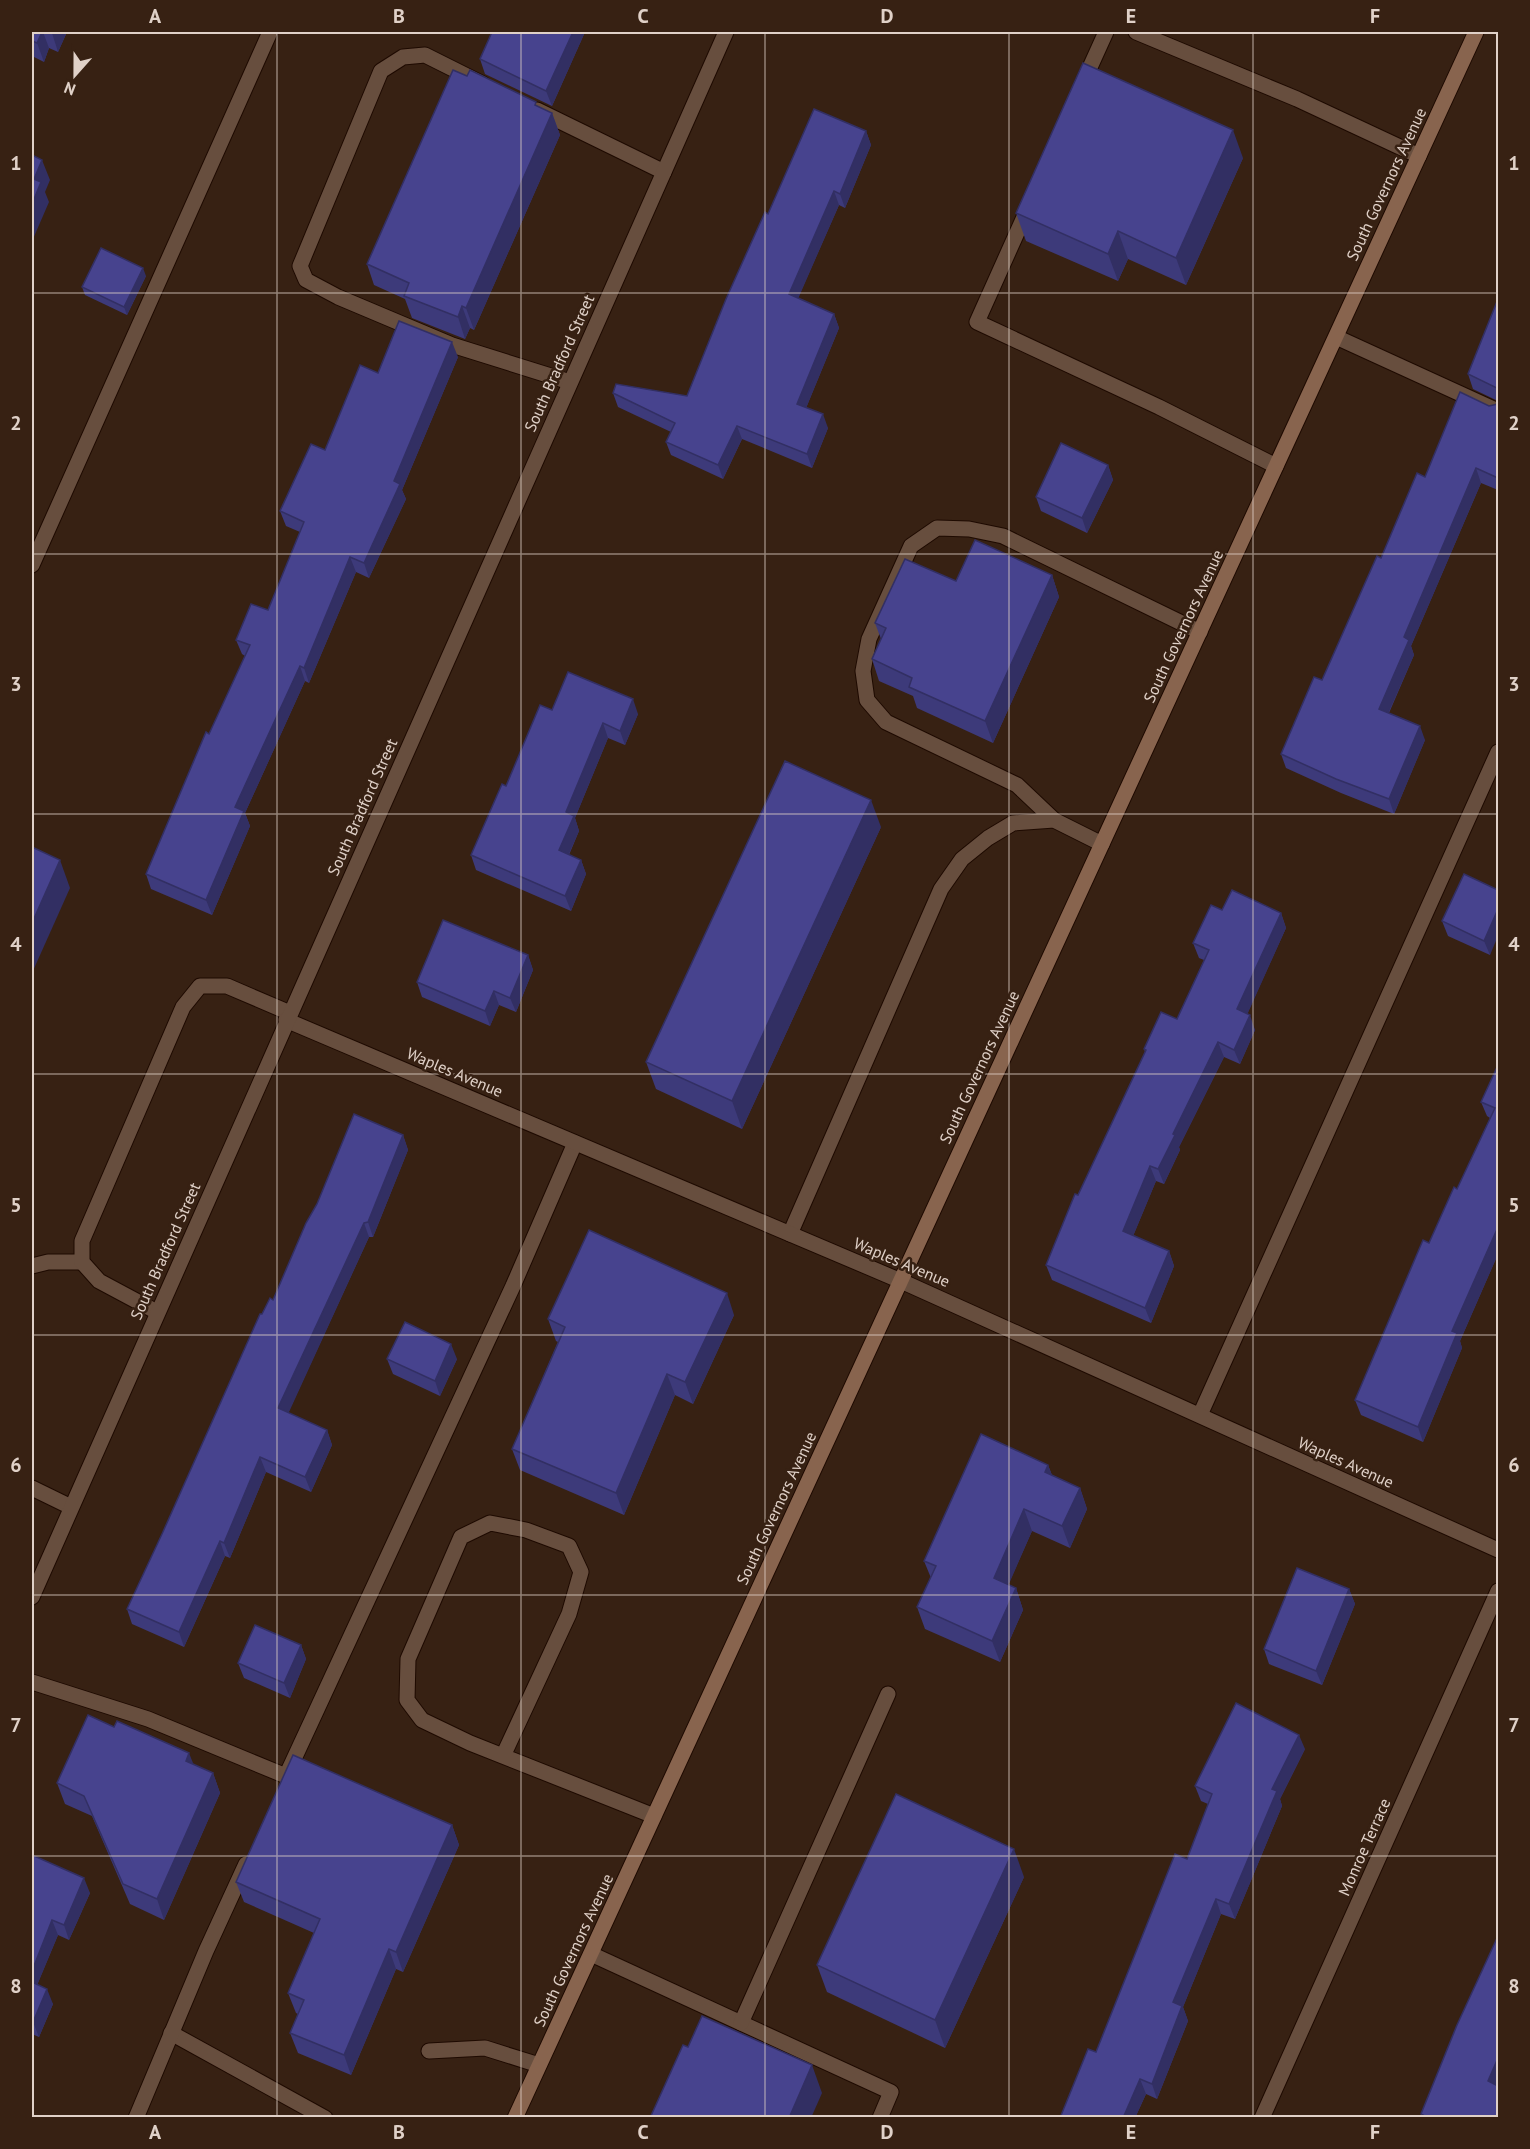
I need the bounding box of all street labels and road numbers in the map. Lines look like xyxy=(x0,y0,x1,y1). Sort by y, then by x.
street label: South Governors Avenue xyxy=(1342,104,1430,264)
street label: South Bradford Street xyxy=(520,291,598,435)
street label: South Governors Avenue xyxy=(1139,546,1227,706)
street label: South Bradford Street xyxy=(323,735,401,879)
street label: South Governors Avenue xyxy=(935,987,1023,1147)
street label: Waples Avenue xyxy=(404,1043,506,1101)
street label: South Bradford Street xyxy=(126,1179,204,1323)
street label: Waples Avenue xyxy=(851,1233,953,1291)
street label: South Governors Avenue xyxy=(732,1428,820,1588)
street label: Waples Avenue xyxy=(1295,1432,1397,1492)
street label: Monroe Terrace xyxy=(1334,1795,1394,1899)
street label: South Governors Avenue xyxy=(529,1870,617,2030)

